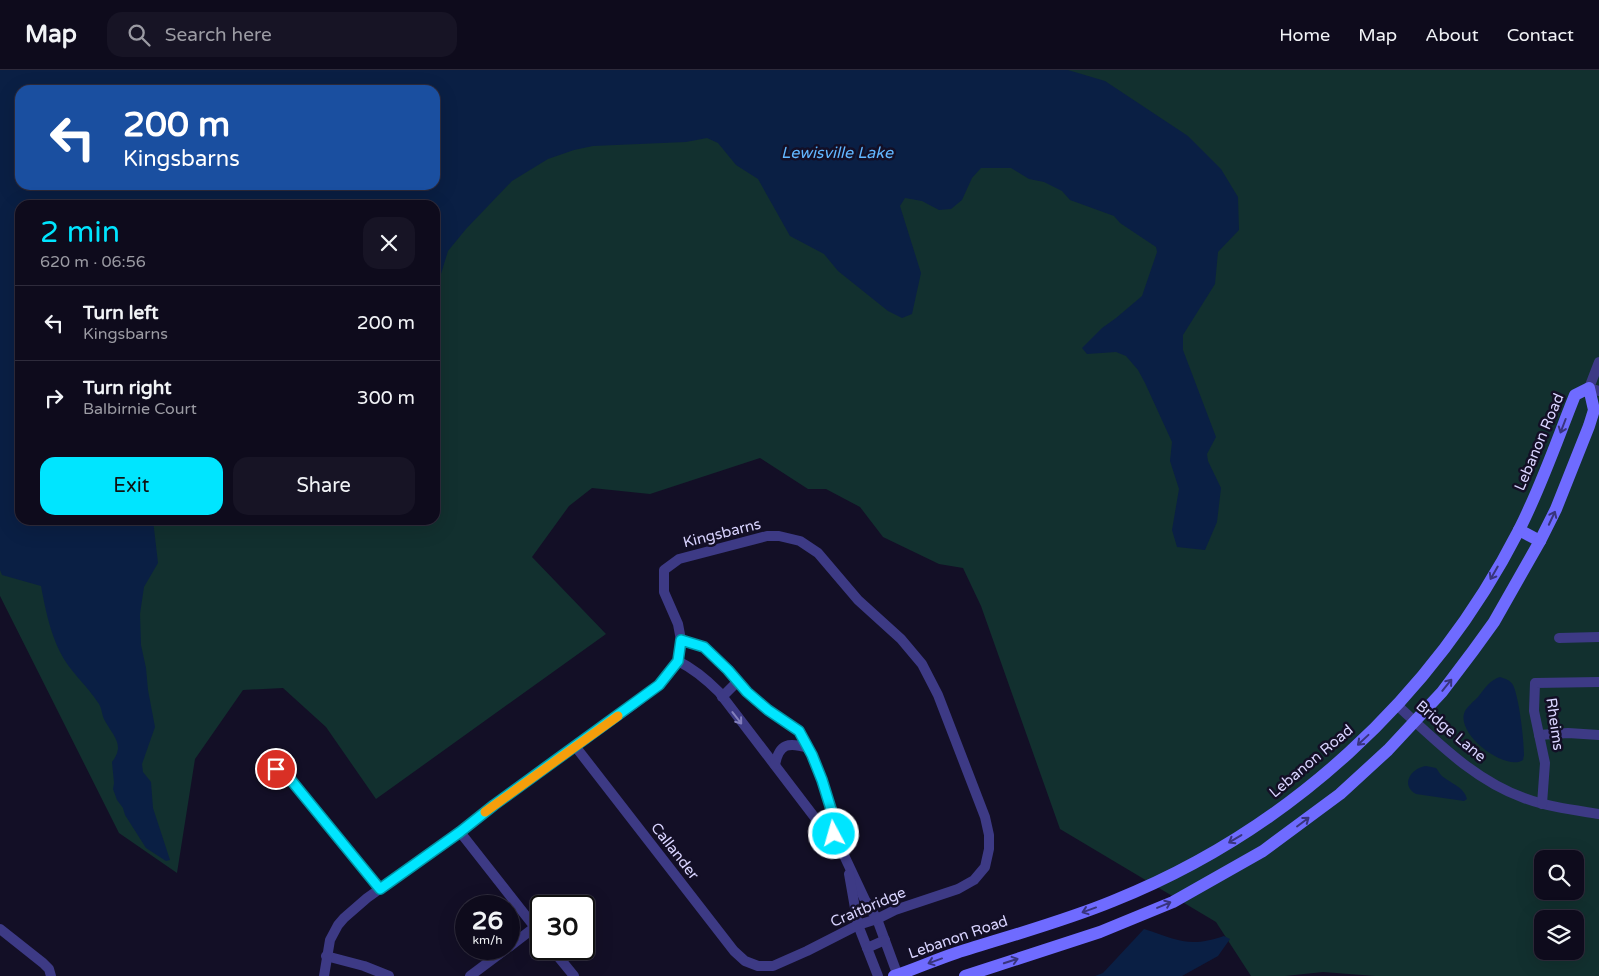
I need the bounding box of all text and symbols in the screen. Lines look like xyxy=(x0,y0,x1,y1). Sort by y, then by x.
search box xyxy=(107,12,457,57)
text: Map xyxy=(25,20,77,49)
icon: search xyxy=(125,21,153,49)
text: Search here xyxy=(165,24,272,46)
text: Home xyxy=(1279,24,1330,46)
text: Map xyxy=(1358,24,1397,46)
text: About xyxy=(1425,24,1479,46)
text: Contact xyxy=(1507,24,1574,46)
text: 200 m xyxy=(123,104,230,146)
icon: left xyxy=(40,105,105,170)
water label: Lewisville Lake xyxy=(781,143,894,163)
text: Kingsbarns xyxy=(123,146,240,172)
text: 2 min xyxy=(40,214,120,251)
button: close xyxy=(363,217,415,269)
text: 620 m · 06:56 xyxy=(40,252,146,272)
text: Turn left xyxy=(83,302,159,324)
icon: left xyxy=(40,309,68,337)
text: 200 m xyxy=(357,312,415,334)
text: Kingsbarns xyxy=(83,324,168,344)
text: Turn right xyxy=(83,377,171,399)
icon: right xyxy=(40,384,68,412)
text: 300 m xyxy=(357,387,415,409)
street label: Lebanon Road xyxy=(1510,391,1568,493)
text: Balbirnie Court xyxy=(83,399,197,419)
one-way arrow xyxy=(1558,418,1567,433)
button: Exit xyxy=(40,457,223,515)
button: Share xyxy=(233,457,415,515)
one-way arrow xyxy=(1548,511,1557,526)
street label: Kingsbarns xyxy=(681,515,763,551)
one-way arrow xyxy=(1489,566,1499,580)
one-way arrow xyxy=(1442,679,1453,692)
street label: Rheims xyxy=(1542,696,1568,752)
street label: Bridge Lane xyxy=(1412,697,1490,765)
one-way arrow xyxy=(732,711,743,724)
street label: Lebanon Road xyxy=(1265,721,1357,801)
one-way arrow xyxy=(1356,734,1369,746)
pin xyxy=(255,748,297,790)
icon: arrive xyxy=(262,755,290,783)
position arrow xyxy=(807,807,859,859)
one-way arrow xyxy=(1296,817,1310,827)
street label: Callander xyxy=(647,819,703,883)
one-way arrow xyxy=(1228,835,1242,845)
map controls xyxy=(1534,850,1584,960)
button: search xyxy=(1534,850,1584,900)
street label: Craitbridge xyxy=(828,883,908,931)
speed limit sign: 30 xyxy=(530,895,595,960)
one-way arrow xyxy=(1156,900,1171,910)
text: 26 xyxy=(472,906,503,936)
one-way arrow xyxy=(1082,906,1097,915)
button: layers xyxy=(1534,910,1584,960)
street label: Lebanon Road xyxy=(906,912,1010,962)
text: km/h xyxy=(472,933,503,947)
one-way arrow xyxy=(1003,955,1019,965)
one-way arrow xyxy=(927,957,943,966)

